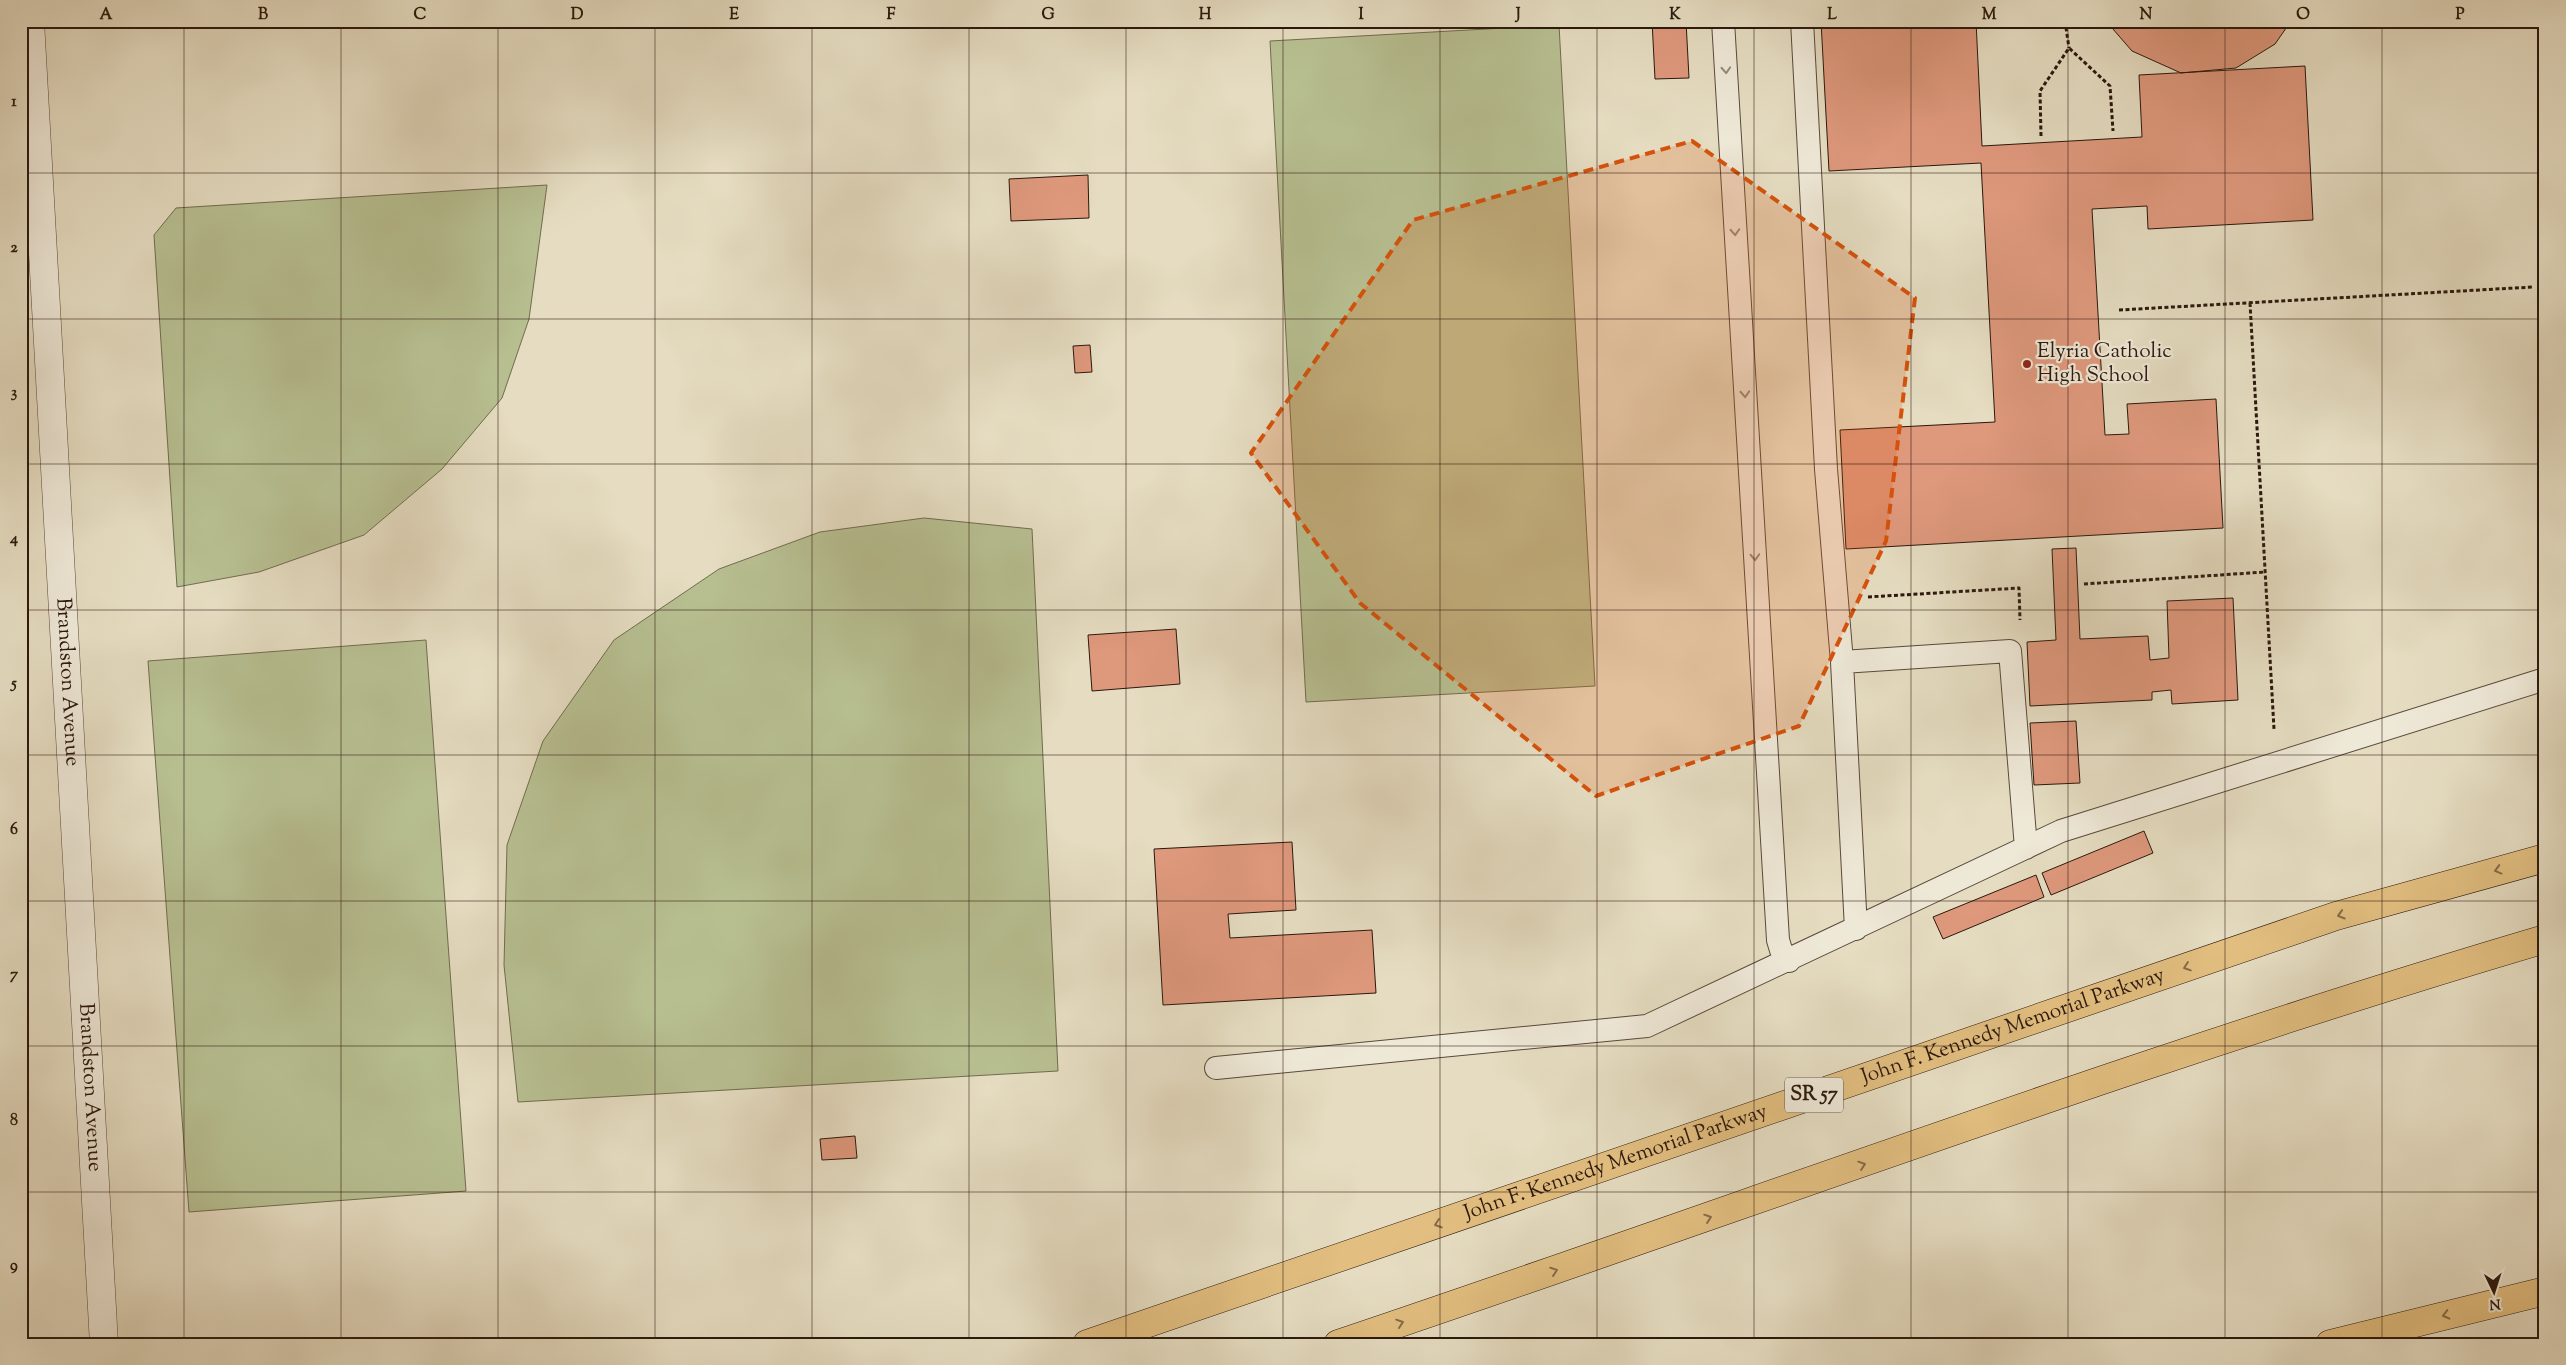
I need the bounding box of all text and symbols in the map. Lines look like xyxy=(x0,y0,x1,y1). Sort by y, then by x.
text: A xyxy=(100,4,113,27)
text: B xyxy=(258,4,268,27)
text: C xyxy=(414,4,427,27)
text: D xyxy=(571,4,584,27)
text: E xyxy=(729,4,739,27)
text: F xyxy=(887,4,896,27)
text: G xyxy=(1041,4,1055,27)
text: H xyxy=(1199,4,1212,27)
text: I xyxy=(1358,4,1364,27)
text: J xyxy=(1514,4,1521,27)
text: K xyxy=(1669,4,1681,27)
text: L xyxy=(1827,4,1837,27)
text: M xyxy=(1982,4,1997,27)
text: N xyxy=(2140,4,2153,27)
text: O xyxy=(2296,4,2310,27)
text: P xyxy=(2455,4,2465,27)
one-way arrow xyxy=(1720,66,1731,74)
text: 1 xyxy=(11,91,17,114)
one-way arrow xyxy=(1730,228,1741,236)
text: 2 xyxy=(10,237,18,260)
place label: Elyria Catholic High School xyxy=(2037,337,2172,391)
marker: Elyria Catholic High School xyxy=(2021,358,2033,370)
text: 3 xyxy=(11,382,18,405)
one-way arrow xyxy=(1740,391,1751,399)
text: 4 xyxy=(9,528,18,551)
one-way arrow xyxy=(1749,553,1760,561)
street label: Brandston Avenue xyxy=(47,597,87,767)
text: 5 xyxy=(9,673,17,696)
text: 6 xyxy=(10,819,18,842)
one-way arrow xyxy=(2493,864,2502,875)
one-way arrow xyxy=(2338,909,2346,919)
street label: John F. Kennedy Memorial Parkway xyxy=(1856,961,2169,1093)
one-way arrow xyxy=(2184,961,2192,971)
text: 7 xyxy=(10,964,19,987)
street label: Brandston Avenue xyxy=(70,1002,109,1173)
road number: SR 57 xyxy=(1785,1078,1843,1112)
street label: John F. Kennedy Memorial Parkway xyxy=(1459,1097,1772,1229)
text: 8 xyxy=(10,1110,18,1133)
one-way arrow xyxy=(1857,1161,1865,1171)
one-way arrow xyxy=(1703,1214,1712,1224)
one-way arrow xyxy=(1434,1218,1442,1228)
text: 9 xyxy=(10,1255,18,1278)
one-way arrow xyxy=(1550,1267,1558,1277)
north arrow xyxy=(2468,1268,2518,1318)
text: N xyxy=(2488,1293,2501,1313)
one-way arrow xyxy=(2442,1309,2451,1320)
one-way arrow xyxy=(1396,1318,1404,1328)

